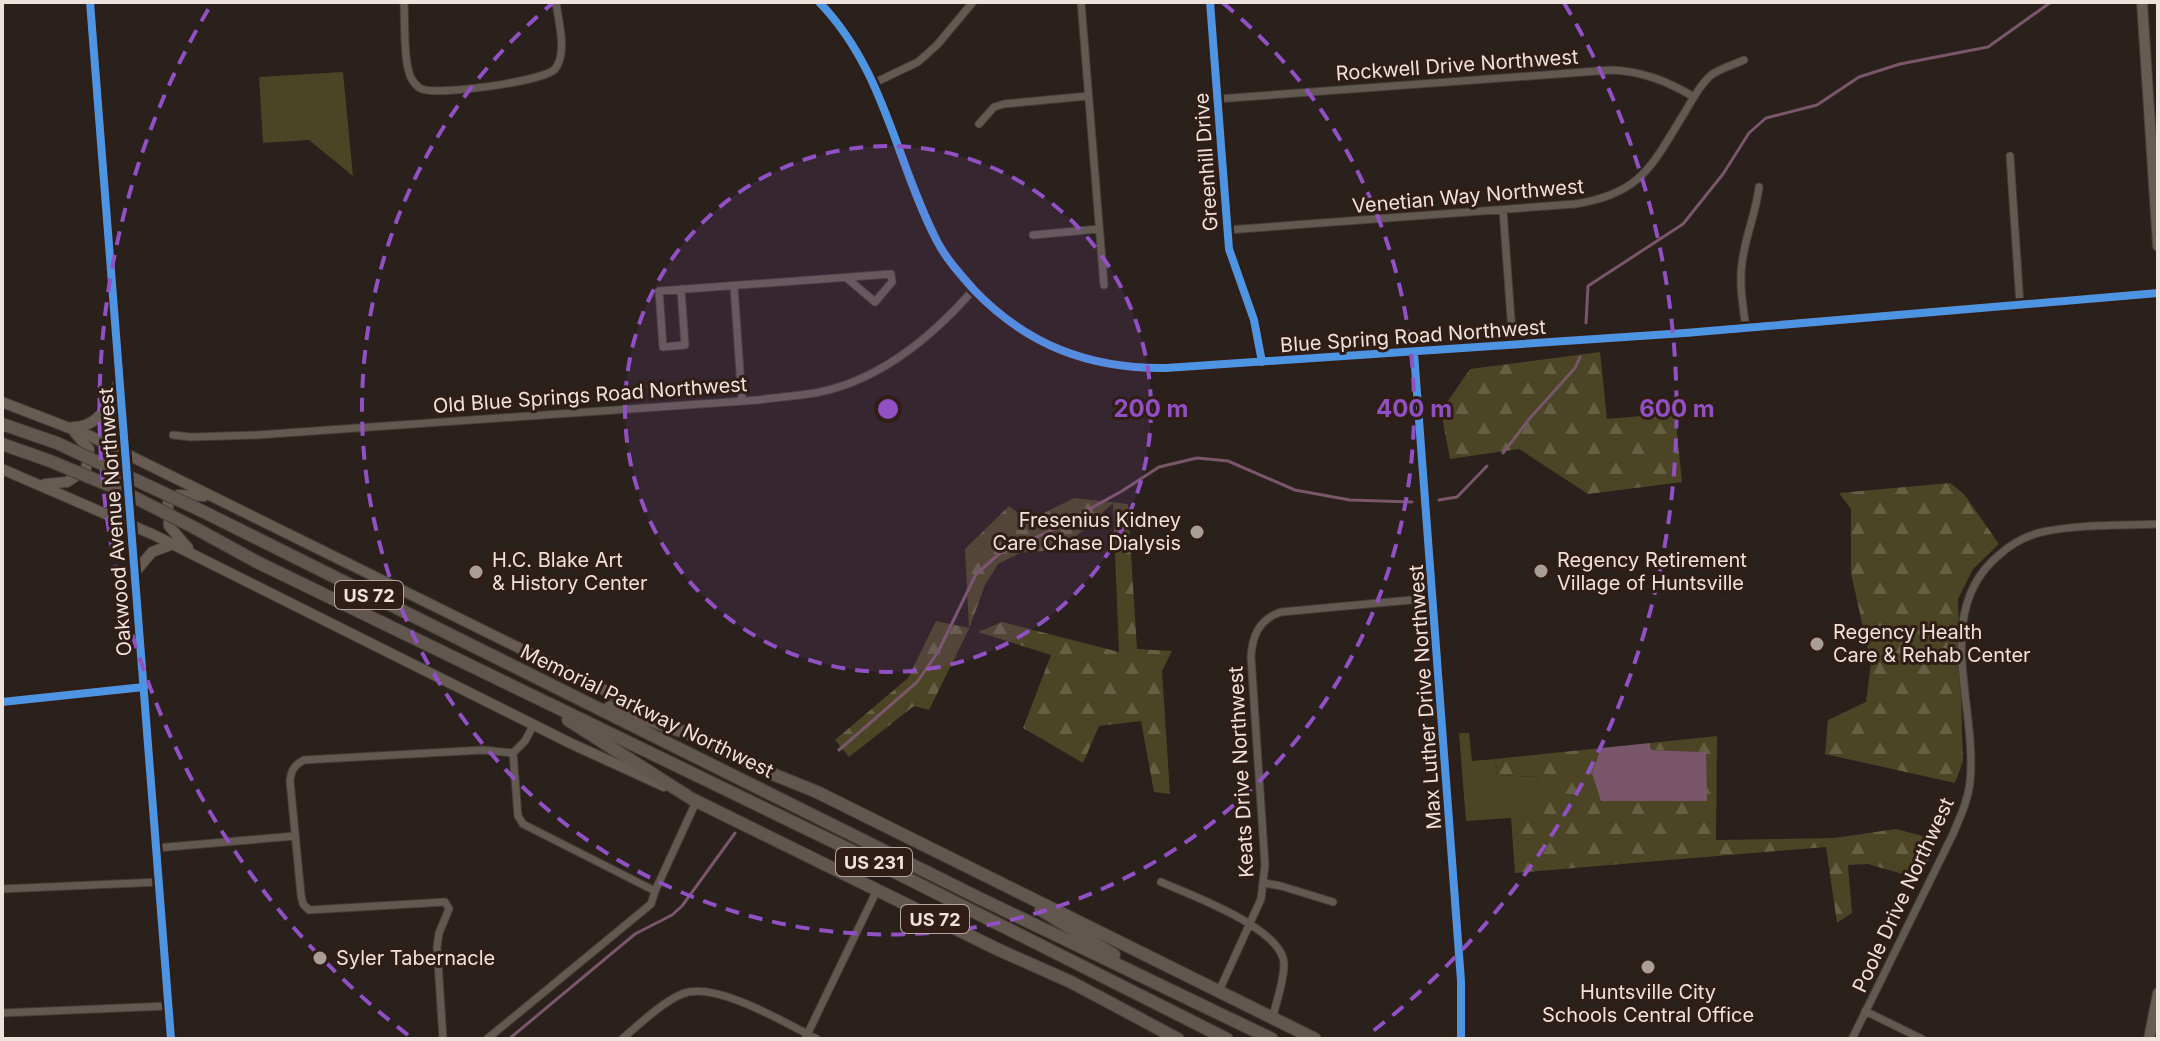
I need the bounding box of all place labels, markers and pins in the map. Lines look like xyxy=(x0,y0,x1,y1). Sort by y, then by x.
centre of rings xyxy=(874,395,902,423)
place label: Fresenius Kidney Care Chase Dialysis xyxy=(993,508,1181,555)
marker: Fresenius Kidney Care Chase Dialysis xyxy=(1188,523,1206,541)
place label: H.C. Blake Art & History Center xyxy=(492,548,648,595)
place label: Regency Retirement Village of Huntsville xyxy=(1557,548,1747,595)
marker: Regency Retirement Village of Huntsville xyxy=(1532,562,1550,580)
marker: H.C. Blake Art & History Center xyxy=(467,563,485,581)
place label: Regency Health Care & Rehab Center xyxy=(1833,620,2031,667)
marker: Regency Health Care & Rehab Center xyxy=(1808,635,1826,653)
place label: Syler Tabernacle xyxy=(336,946,495,970)
marker: Syler Tabernacle xyxy=(311,949,329,967)
marker: Huntsville City Schools Central Office xyxy=(1639,958,1657,976)
place label: Huntsville City Schools Central Office xyxy=(1542,980,1754,1027)

